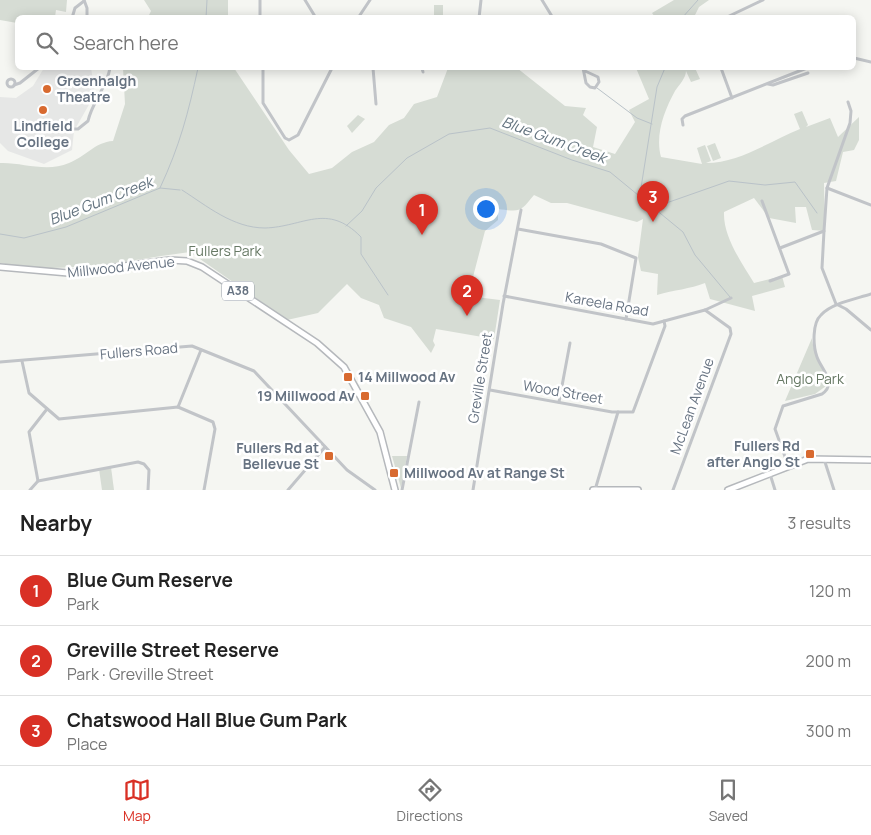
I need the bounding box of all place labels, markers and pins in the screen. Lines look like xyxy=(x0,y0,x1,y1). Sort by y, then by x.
place label: Greenhalgh Theatre xyxy=(57,71,136,106)
marker: Greenhalgh Theatre xyxy=(41,83,53,95)
marker: Lindfield College xyxy=(37,104,49,116)
place label: Lindfield College xyxy=(13,116,73,151)
pin: 3 xyxy=(637,181,669,222)
pin: 1 xyxy=(406,194,438,235)
pin: 2 xyxy=(451,275,483,316)
place label: 14 Millwood Av xyxy=(358,367,456,386)
marker: 14 Millwood Av xyxy=(342,371,354,383)
place label: 19 Millwood Av xyxy=(257,386,355,405)
marker: 19 Millwood Av xyxy=(359,390,371,402)
place label: Fullers Rd after Anglo St xyxy=(707,436,800,471)
place label: Fullers Rd at Bellevue St xyxy=(236,438,319,473)
marker: Fullers Rd after Anglo St xyxy=(804,448,816,460)
marker: Fullers Rd at Bellevue St xyxy=(323,450,335,462)
place label: Millwood Av at Range St xyxy=(404,463,565,482)
marker: Millwood Av at Range St xyxy=(388,467,400,479)

